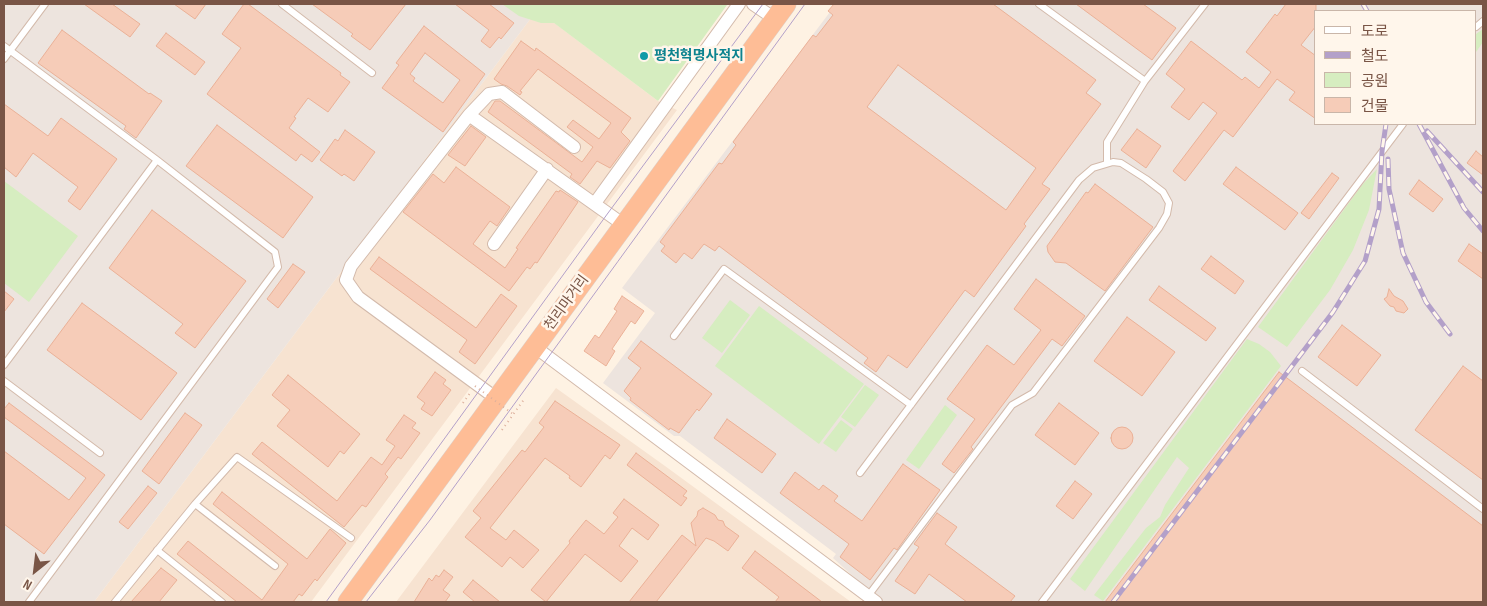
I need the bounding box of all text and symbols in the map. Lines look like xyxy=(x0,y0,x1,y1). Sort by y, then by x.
legend xyxy=(1314,10,1477,125)
text: 도로 xyxy=(1361,22,1389,41)
text: 철도 xyxy=(1361,47,1389,66)
place label: 평천혁명사적지 xyxy=(654,48,744,64)
marker: 평천혁명사적지 xyxy=(638,50,650,62)
text: 공원 xyxy=(1361,72,1389,91)
text: 건물 xyxy=(1361,97,1389,116)
street label: 천리마거리 xyxy=(541,272,593,334)
north arrow xyxy=(10,546,60,596)
text: N xyxy=(20,575,35,594)

